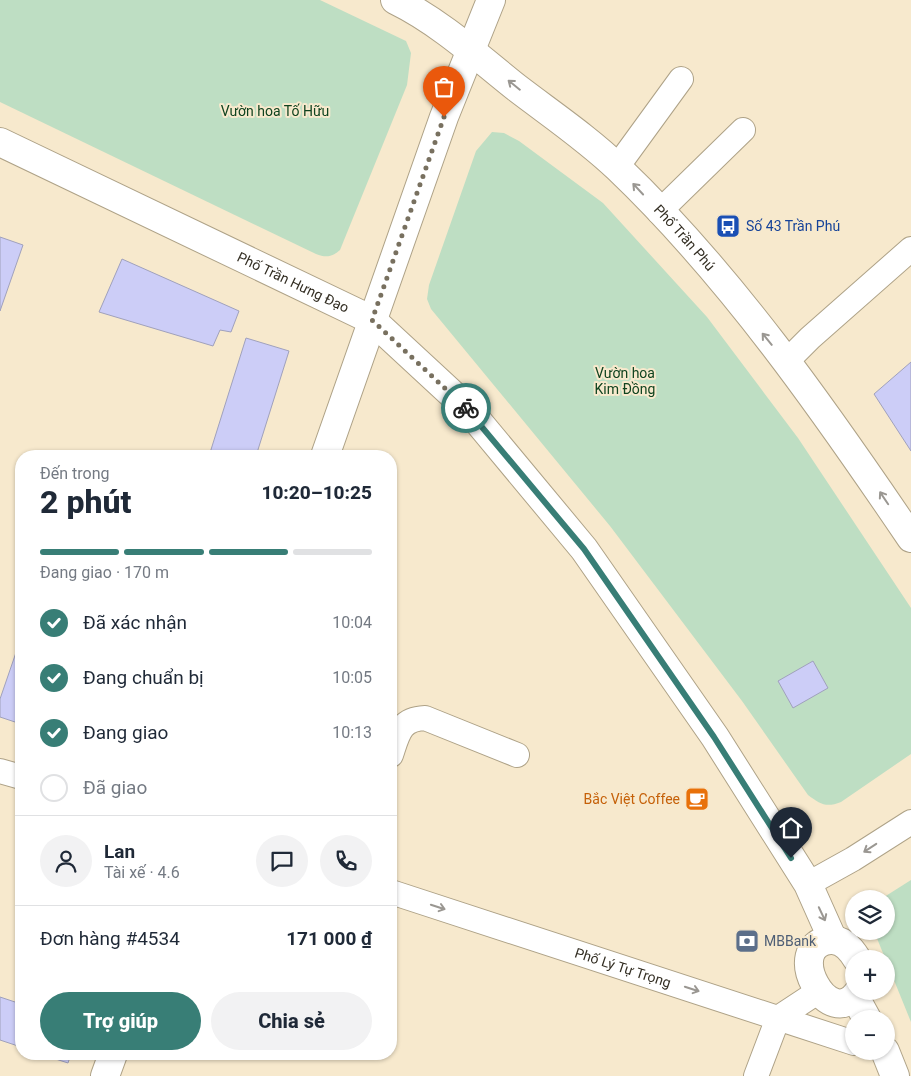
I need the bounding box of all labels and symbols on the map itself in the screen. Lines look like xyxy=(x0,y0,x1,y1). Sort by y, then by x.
pin xyxy=(423,66,465,117)
one-way arrow xyxy=(507,80,520,91)
park label: Vườn hoa Tố Hữu xyxy=(221,103,329,119)
one-way arrow xyxy=(632,183,644,196)
street label: Phố Trần Phú xyxy=(651,201,718,274)
bus stop icon: Số 43 Trần Phú xyxy=(715,213,741,239)
place label: Số 43 Trần Phú xyxy=(746,218,840,234)
street label: Phố Trần Hưng Đạo xyxy=(235,249,352,316)
one-way arrow xyxy=(762,332,773,345)
park label: Vườn hoa Kim Đồng xyxy=(595,365,655,397)
courier xyxy=(441,383,491,433)
one-way arrow xyxy=(879,491,889,505)
cafe icon: Bắc Việt Coffee xyxy=(684,786,710,812)
place label: Bắc Việt Coffee xyxy=(584,791,680,807)
pin xyxy=(770,807,812,858)
one-way arrow xyxy=(863,843,877,853)
one-way arrow xyxy=(429,903,445,913)
one-way arrow xyxy=(817,906,827,921)
bank icon: MBBank xyxy=(734,928,760,954)
place label: MBBank xyxy=(764,933,817,949)
street label: Phố Lý Tự Trọng xyxy=(573,945,673,991)
one-way arrow xyxy=(684,985,700,994)

